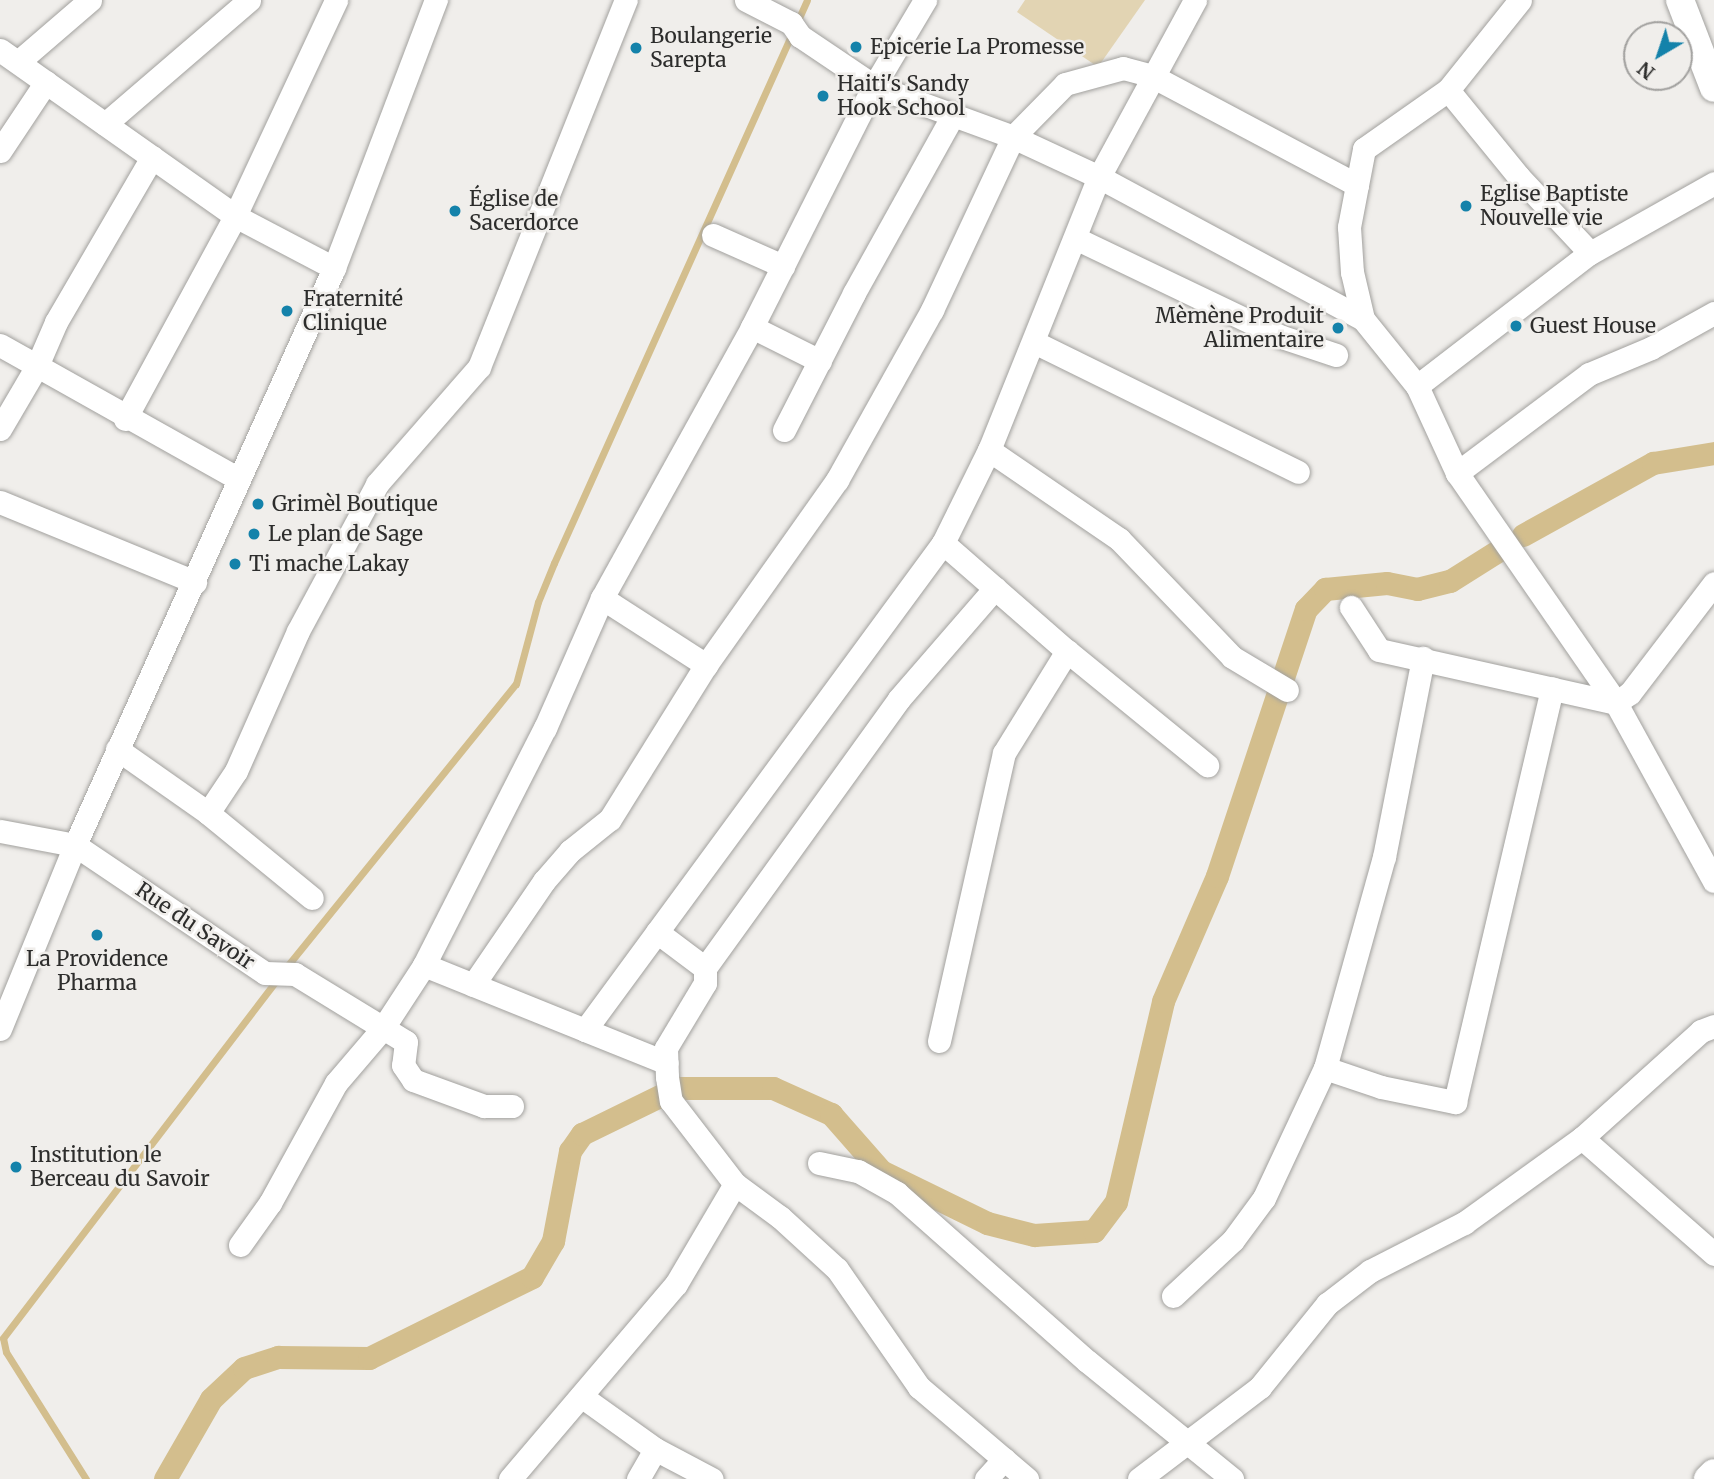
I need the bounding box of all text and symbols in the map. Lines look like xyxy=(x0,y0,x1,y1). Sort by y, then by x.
north arrow xyxy=(1623,21,1693,91)
place label: Boulangerie Sarepta xyxy=(650,23,772,73)
place label: Epicerie La Promesse xyxy=(870,34,1084,60)
marker: Epicerie La Promesse xyxy=(848,39,864,55)
marker: Boulangerie Sarepta xyxy=(628,40,644,56)
text: N xyxy=(1633,57,1659,85)
place label: Haiti's Sandy Hook School xyxy=(837,71,969,121)
marker: Haiti's Sandy Hook School xyxy=(815,88,831,104)
place label: Eglise Baptiste Nouvelle vie xyxy=(1480,181,1628,231)
place label: Église de Sacerdorce xyxy=(469,186,579,236)
marker: Eglise Baptiste Nouvelle vie xyxy=(1458,198,1474,214)
marker: Église de Sacerdorce xyxy=(447,203,463,219)
place label: Fraternité Clinique xyxy=(303,286,403,336)
marker: Fraternité Clinique xyxy=(277,301,297,321)
place label: Mèmène Produit Alimentaire xyxy=(1155,303,1324,353)
place label: Guest House xyxy=(1530,313,1656,339)
marker: Guest House xyxy=(1508,318,1524,334)
marker: Mèmène Produit Alimentaire xyxy=(1330,320,1346,336)
place label: Grimèl Boutique xyxy=(272,491,438,517)
marker: Grimèl Boutique xyxy=(250,496,266,512)
place label: Le plan de Sage xyxy=(268,521,423,547)
marker: Le plan de Sage xyxy=(246,526,262,542)
place label: Ti mache Lakay xyxy=(249,551,409,577)
marker: Ti mache Lakay xyxy=(227,556,243,572)
street label: Rue du Savoir xyxy=(131,877,259,975)
marker: La Providence Pharma xyxy=(89,927,105,943)
place label: La Providence Pharma xyxy=(26,946,168,996)
place label: Institution le Berceau du Savoir xyxy=(30,1142,210,1192)
marker: Institution le Berceau du Savoir xyxy=(8,1159,24,1175)

